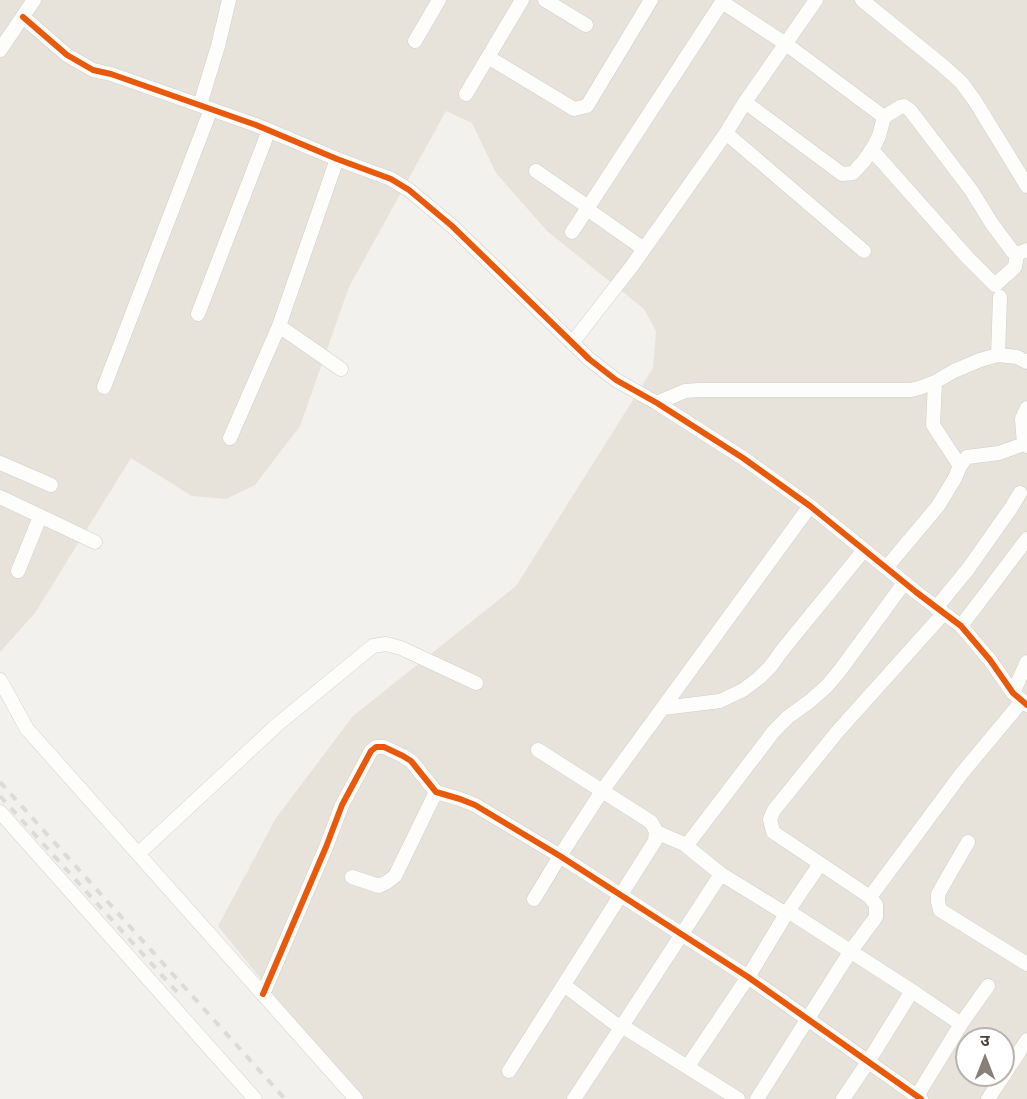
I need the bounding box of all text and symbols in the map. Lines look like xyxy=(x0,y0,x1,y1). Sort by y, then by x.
north arrow xyxy=(955,1027,1015,1087)
text: उ xyxy=(980,1032,990,1049)

